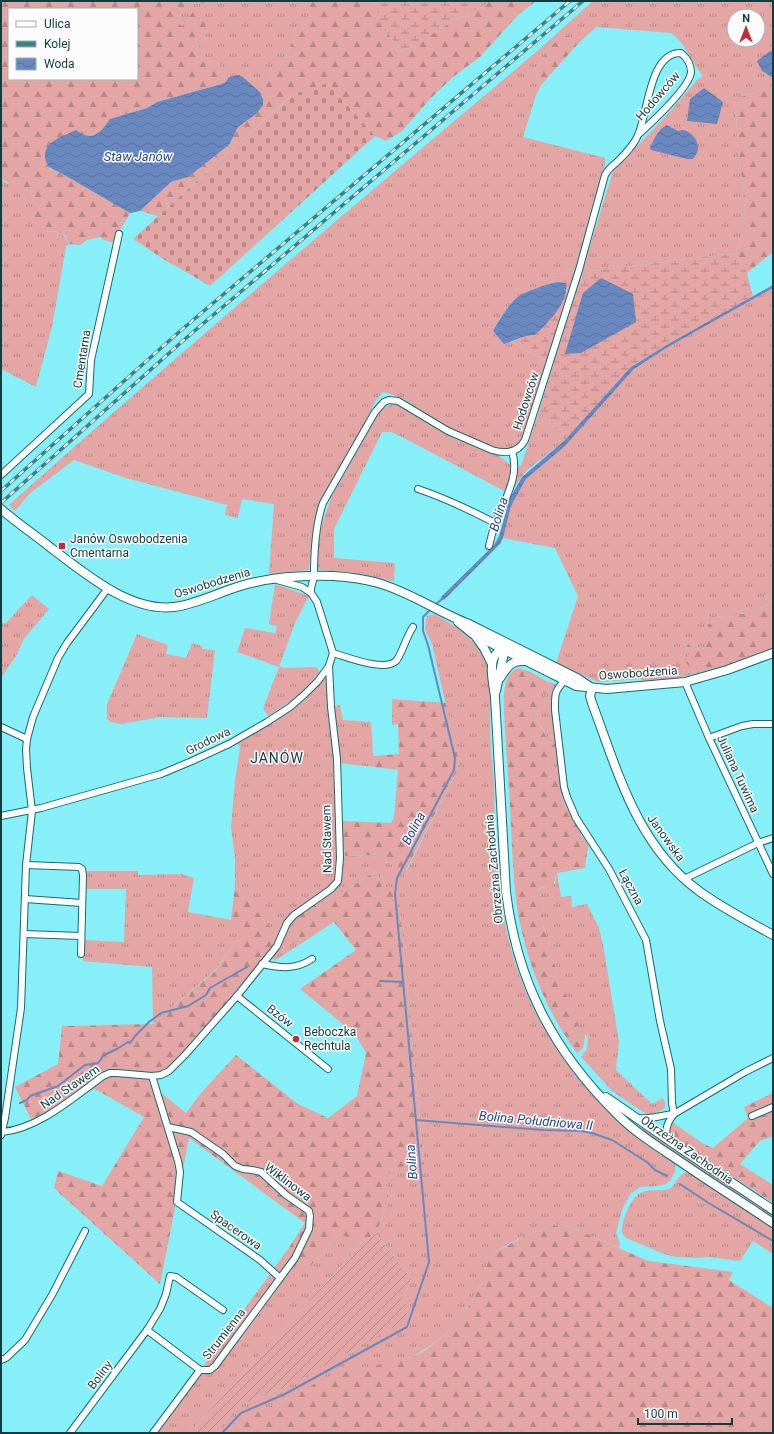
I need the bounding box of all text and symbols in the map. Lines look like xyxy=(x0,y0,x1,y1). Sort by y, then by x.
legend xyxy=(8,8,138,80)
north arrow xyxy=(726,8,766,48)
text: N xyxy=(742,12,750,25)
text: Ulica xyxy=(44,17,70,31)
text: Kolej xyxy=(44,37,70,51)
text: Woda xyxy=(44,57,75,71)
street label: Hodowców xyxy=(633,69,683,123)
water label: Staw Janów xyxy=(104,149,173,164)
street label: Cmentarna xyxy=(70,329,94,389)
street label: Hodowców xyxy=(510,370,542,432)
water label: Bolina xyxy=(486,495,511,533)
place label: Janów Oswobodzenia Cmentarna xyxy=(70,532,188,560)
marker: Janów Oswobodzenia Cmentarna xyxy=(57,541,67,551)
street label: Oswobodzenia xyxy=(172,565,252,601)
street label: Oswobodzenia xyxy=(598,663,678,683)
street label: Grodowa xyxy=(183,724,233,758)
street label: Juliana Tuwima xyxy=(714,733,762,815)
district label: JANÓW xyxy=(250,749,304,766)
street label: Nad Stawem xyxy=(319,805,335,873)
water label: Bolina xyxy=(399,809,428,847)
street label: Janowska xyxy=(644,812,688,864)
street label: Obrzeżna Zachodnia xyxy=(482,814,506,924)
street label: Łączna xyxy=(616,867,646,907)
street label: Bzów xyxy=(264,1001,296,1031)
place label: Beboczka Rechtula xyxy=(304,1025,356,1053)
marker: Beboczka Rechtula xyxy=(291,1034,301,1044)
street label: Nad Stawem xyxy=(38,1062,102,1112)
water label: Bolina Południowa II xyxy=(478,1108,594,1133)
street label: Obrzeżna Zachodnia xyxy=(638,1113,736,1187)
water label: Bolina xyxy=(402,1144,420,1180)
street label: Wiklinowa xyxy=(262,1160,314,1204)
street label: Spacerowa xyxy=(208,1207,264,1253)
street label: Strumienna xyxy=(200,1306,248,1362)
street label: Boliny xyxy=(85,1358,116,1392)
scale bar xyxy=(638,1400,732,1426)
text: 100 m xyxy=(644,1407,678,1421)

